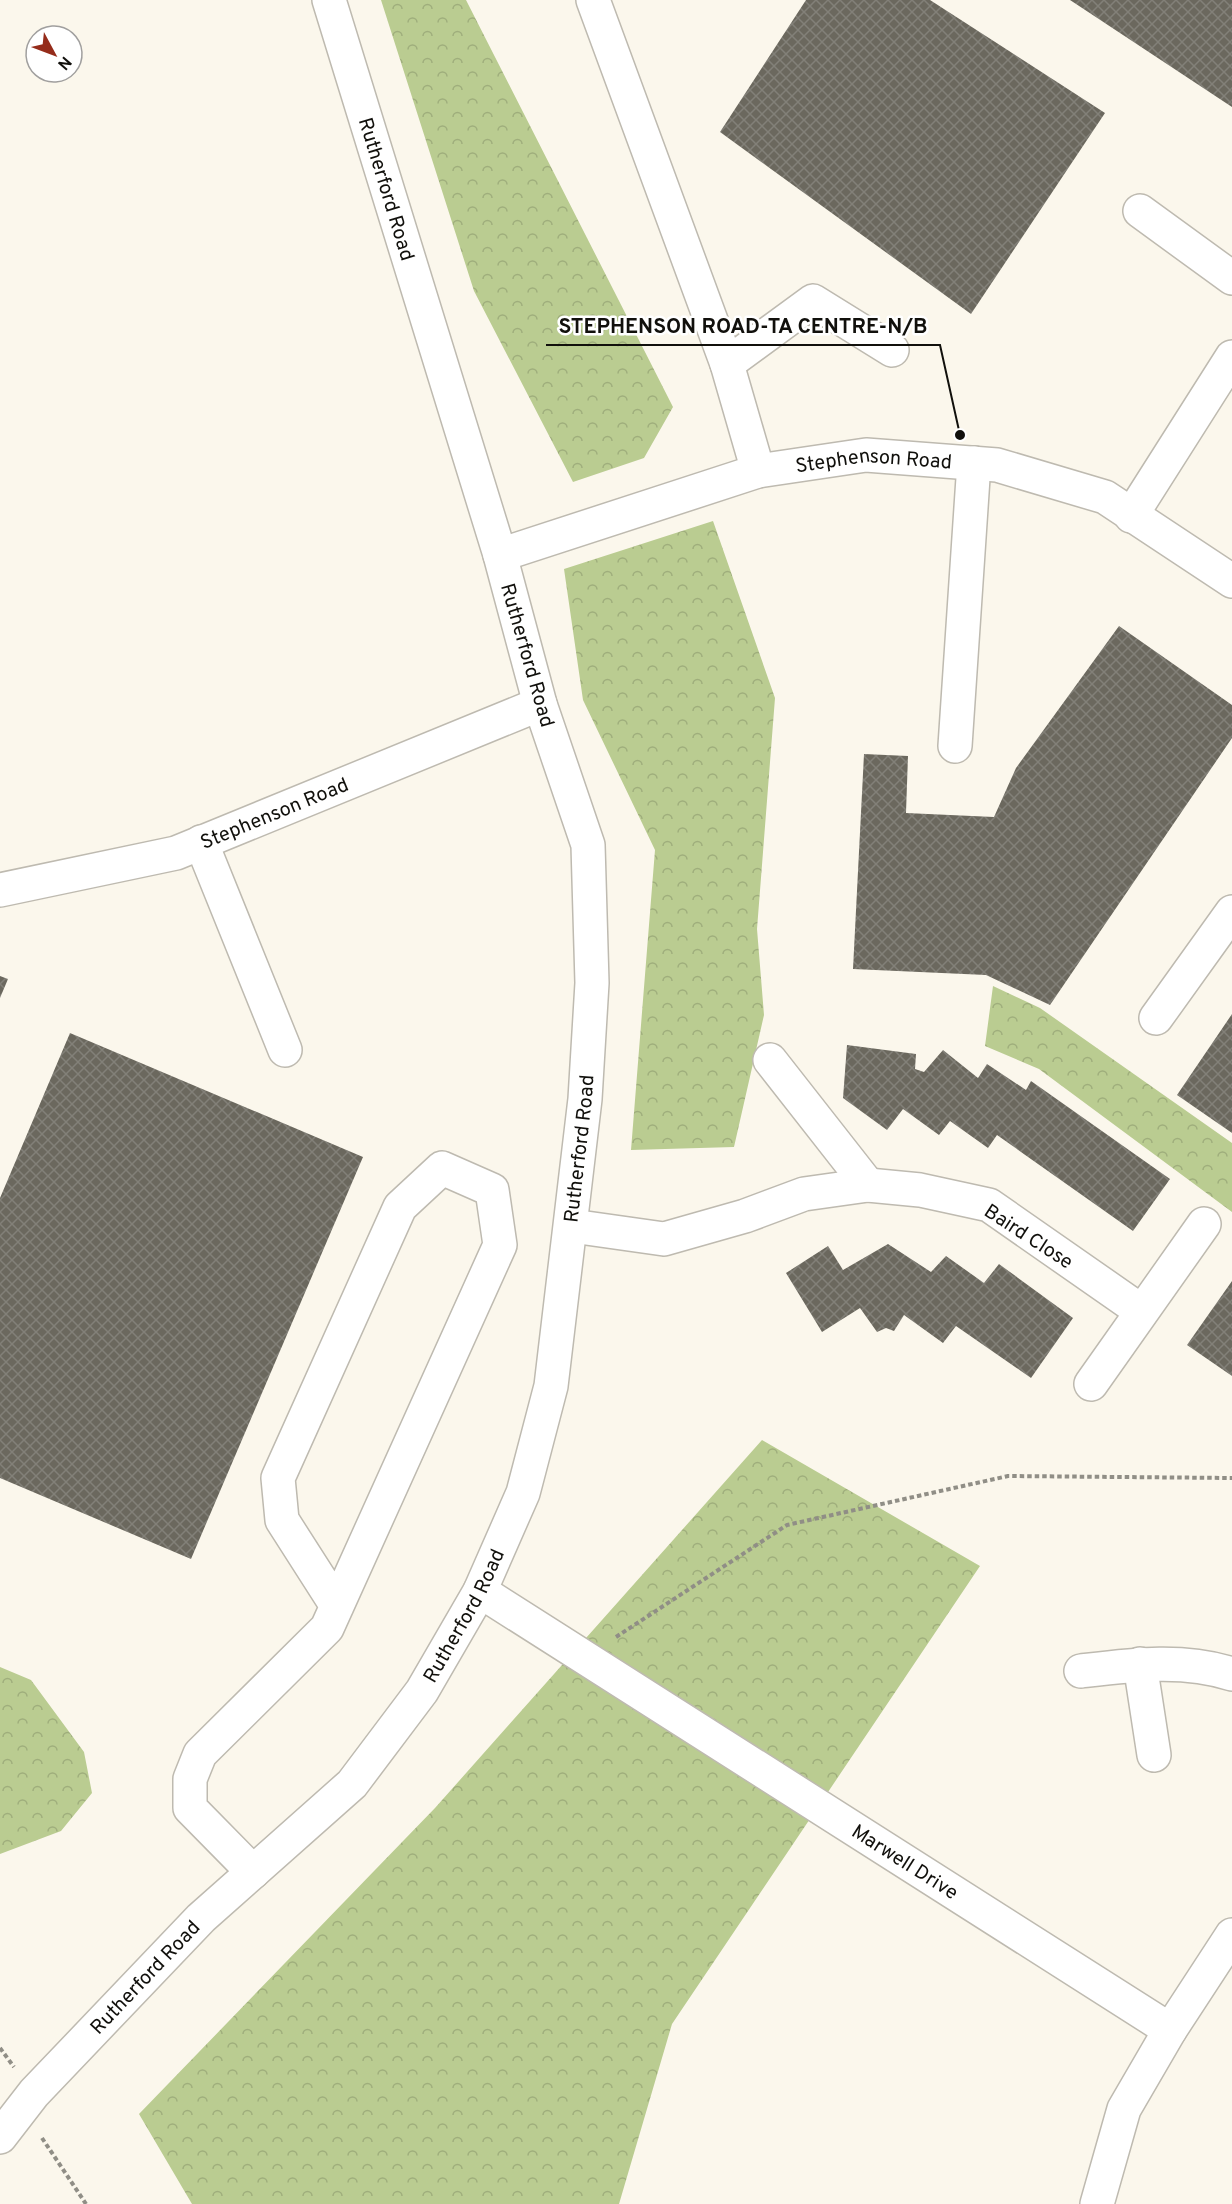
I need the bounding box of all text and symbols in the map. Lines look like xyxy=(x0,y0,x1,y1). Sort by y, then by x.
north arrow xyxy=(24,24,84,84)
text: N xyxy=(52,52,75,73)
street label: Rutherford Road xyxy=(351,115,419,264)
callout: STEPHENSON ROAD-TA CENTRE-N/B xyxy=(546,306,940,345)
text: STEPHENSON ROAD-TA CENTRE-N/B xyxy=(558,314,928,341)
street label: Stephenson Road xyxy=(794,444,953,480)
street label: Rutherford Road xyxy=(493,581,559,731)
street label: Stephenson Road xyxy=(197,773,353,857)
street label: Rutherford Road xyxy=(559,1074,601,1224)
street label: Baird Close xyxy=(978,1199,1077,1276)
street label: Rutherford Road xyxy=(418,1545,512,1688)
street label: Marwell Drive xyxy=(846,1820,962,1907)
street label: Rutherford Road xyxy=(85,1916,207,2041)

